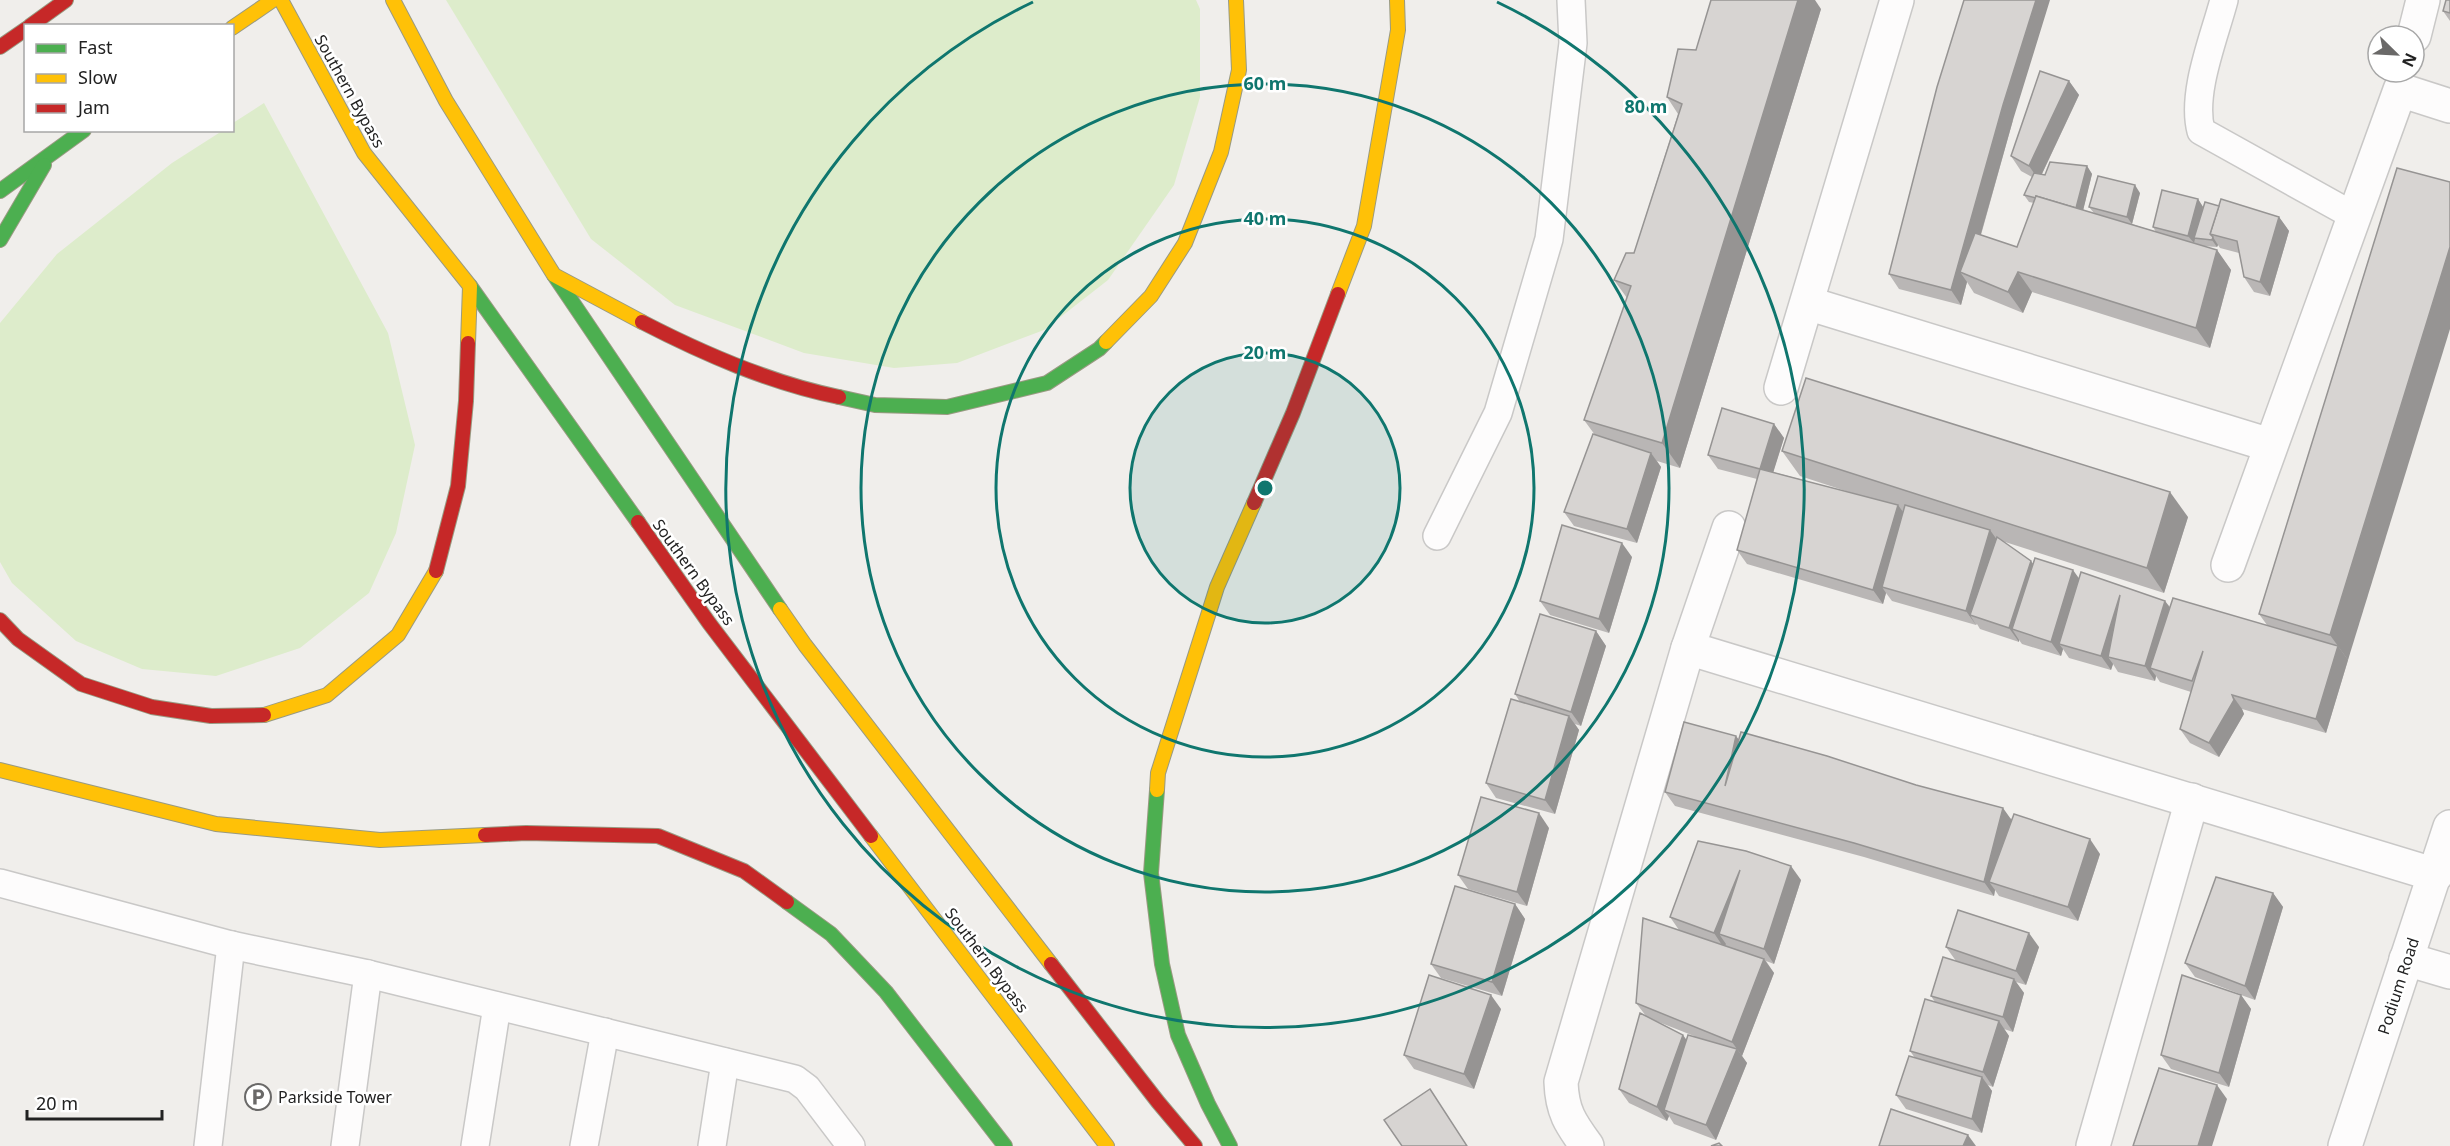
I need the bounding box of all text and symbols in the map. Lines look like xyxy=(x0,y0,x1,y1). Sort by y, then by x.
legend xyxy=(24,24,234,132)
north arrow xyxy=(2366,24,2426,84)
street label: Southern Bypass xyxy=(310,30,390,152)
text: Fast xyxy=(78,35,113,59)
text: N xyxy=(2397,50,2422,71)
text: Slow xyxy=(78,65,117,89)
text: 60 m xyxy=(1244,71,1286,95)
text: 80 m xyxy=(1625,94,1667,118)
text: Jam xyxy=(76,95,110,119)
text: 40 m xyxy=(1244,206,1286,230)
text: 20 m xyxy=(1244,340,1286,364)
centre of rings xyxy=(1255,478,1275,498)
street label: Southern Bypass xyxy=(648,514,740,630)
street label: Southern Bypass xyxy=(940,903,1034,1017)
street label: Podium Road xyxy=(2372,935,2424,1037)
parking icon: Parkside Tower xyxy=(243,1082,273,1112)
scale bar xyxy=(27,1083,162,1121)
place label: Parkside Tower xyxy=(278,1086,392,1108)
text: 20 m xyxy=(36,1091,78,1115)

